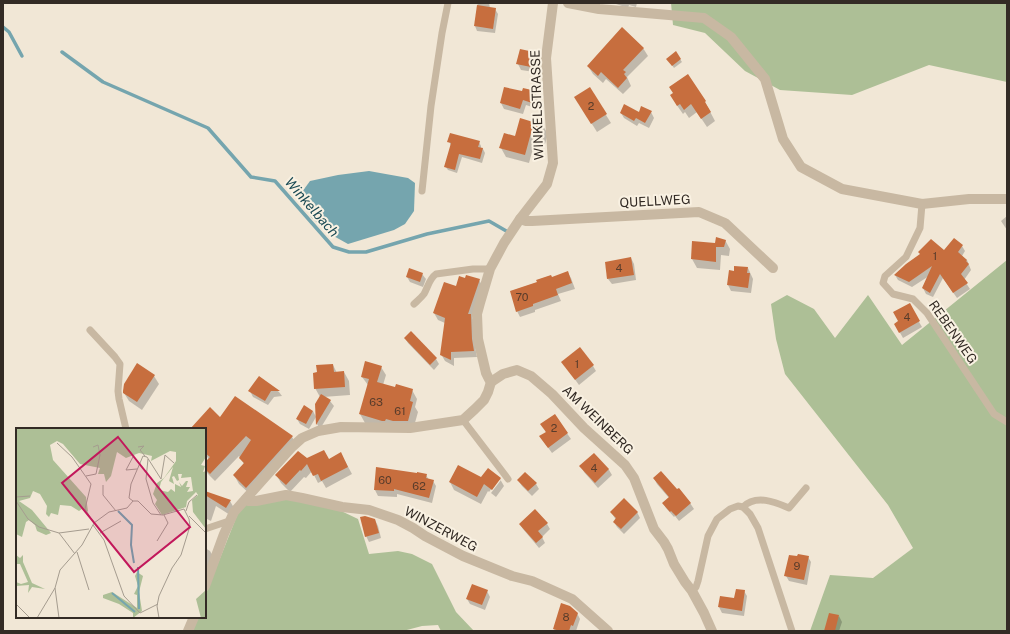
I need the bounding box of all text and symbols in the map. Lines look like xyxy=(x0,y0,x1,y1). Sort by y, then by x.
street label: WINKELSTRASSE xyxy=(528,50,546,160)
house number: 2 xyxy=(588,100,595,112)
water label: Winkelbach xyxy=(282,174,342,240)
street label: QUELLWEG xyxy=(619,192,691,210)
house number: 1 xyxy=(933,250,937,262)
house number: 4 xyxy=(616,262,623,274)
house number: 70 xyxy=(515,291,529,303)
street label: REBENWEG xyxy=(926,298,980,366)
house number: 4 xyxy=(904,311,911,323)
house number: 1 xyxy=(575,358,579,370)
street label: AM WEINBERG xyxy=(559,382,637,458)
house number: 63 xyxy=(369,396,383,408)
house number: 61 xyxy=(394,405,406,417)
house number: 2 xyxy=(551,422,558,434)
inset map xyxy=(16,428,206,618)
house number: 4 xyxy=(591,462,598,474)
house number: 60 xyxy=(378,474,392,486)
house number: 62 xyxy=(412,480,426,492)
street label: WINZERWEG xyxy=(402,503,480,555)
house number: 9 xyxy=(794,560,801,572)
house number: 8 xyxy=(562,611,570,623)

